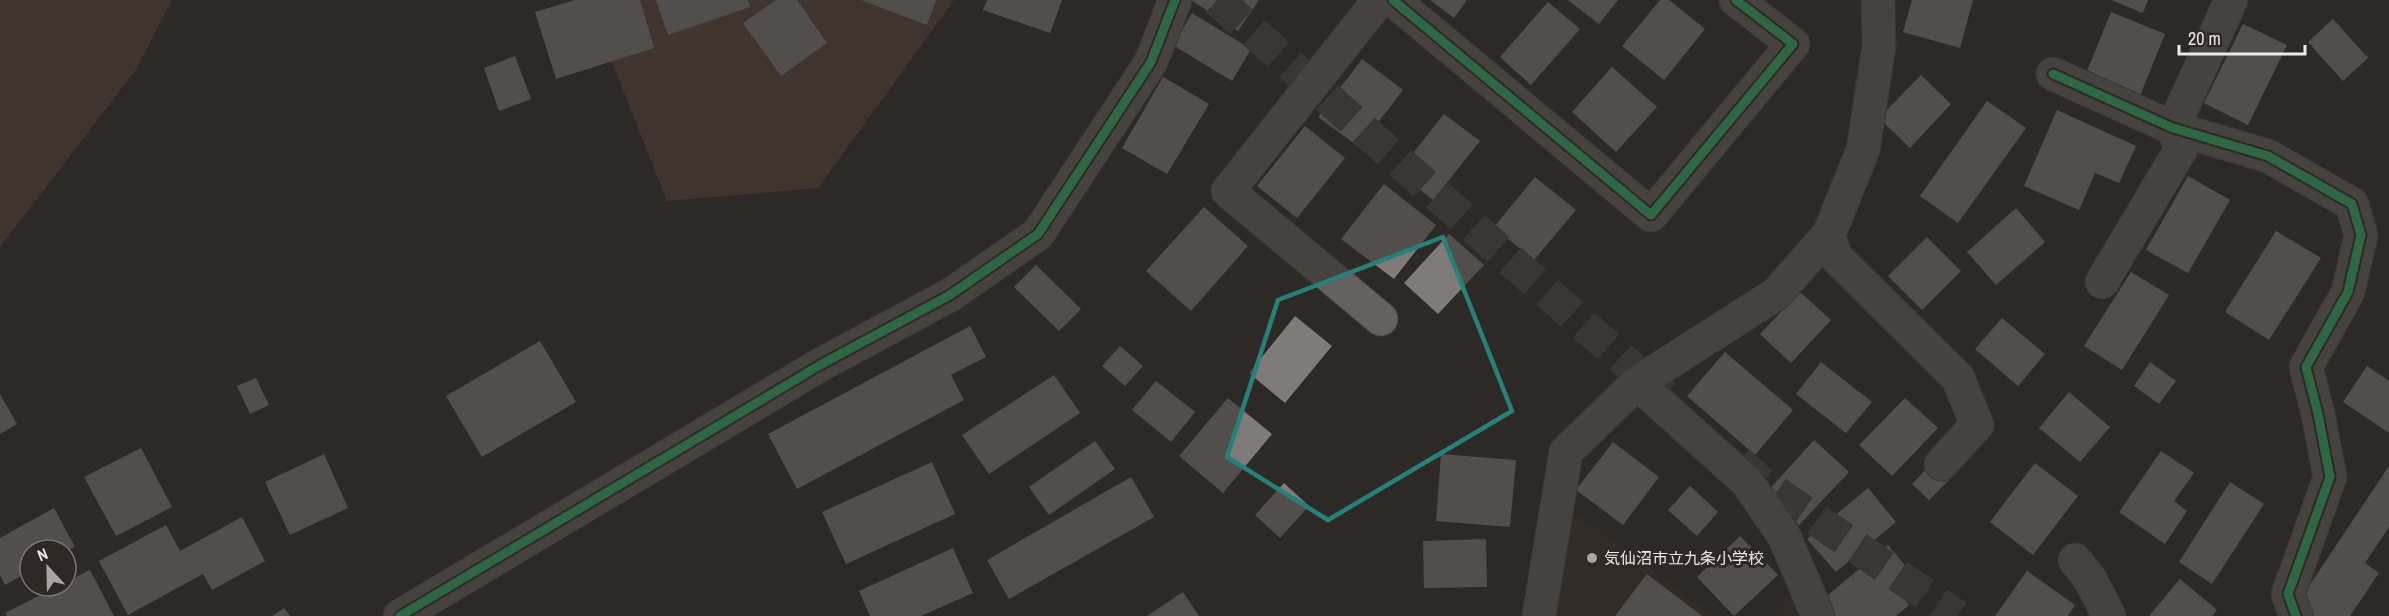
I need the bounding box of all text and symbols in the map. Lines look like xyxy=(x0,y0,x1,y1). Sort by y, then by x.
scale bar xyxy=(2179,18,2305,56)
text: 20 m xyxy=(2188,26,2221,51)
north arrow xyxy=(18,538,78,598)
text: N xyxy=(34,542,51,566)
place label: 気仙沼市立九条小学校 xyxy=(1604,547,1764,569)
marker: 気仙沼市立九条小学校 xyxy=(1585,551,1599,565)

